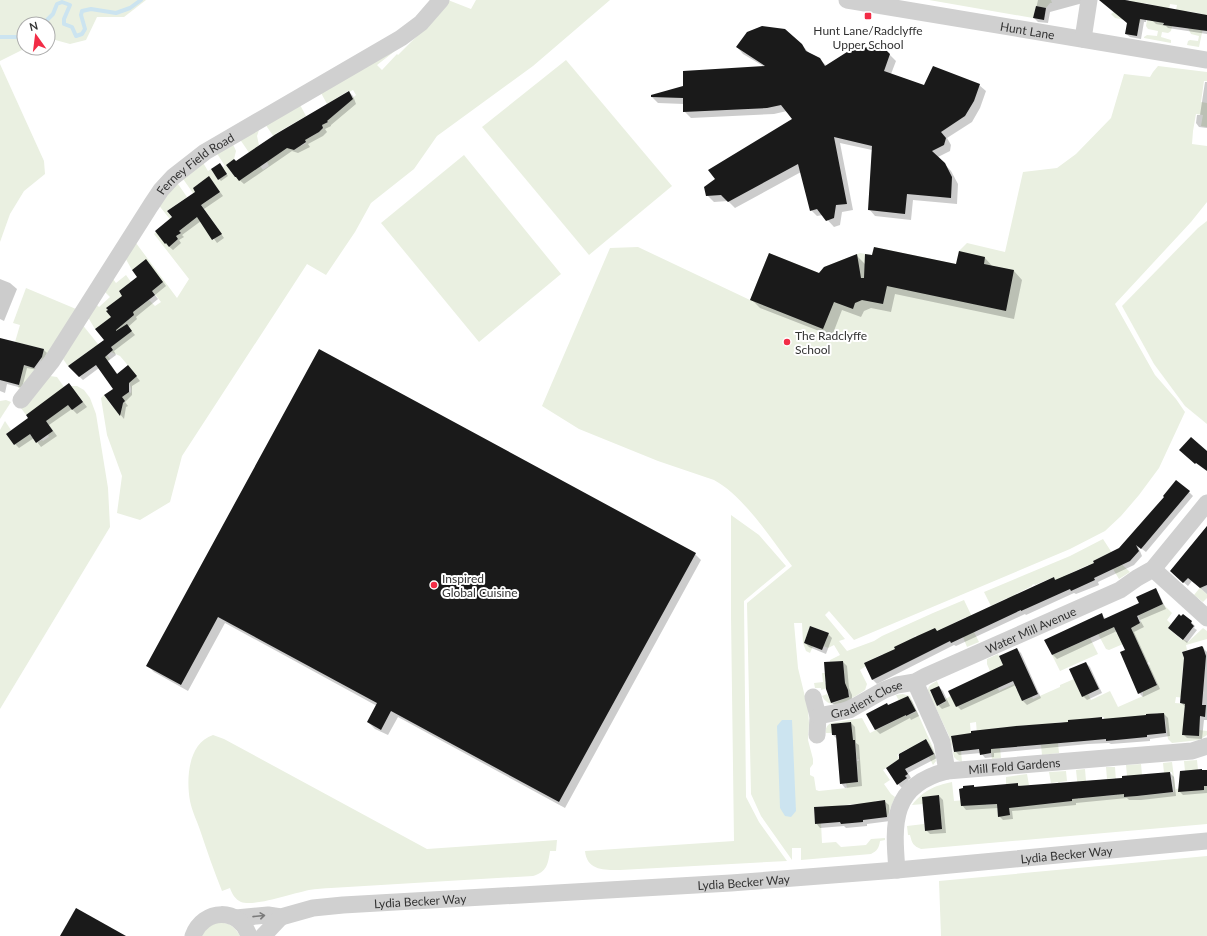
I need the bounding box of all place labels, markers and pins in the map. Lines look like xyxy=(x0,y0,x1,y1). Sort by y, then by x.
marker: Hunt Lane/Radclyffe Upper School xyxy=(863,11,873,21)
place label: Hunt Lane/Radclyffe Upper School xyxy=(813,23,923,52)
place label: The Radclyffe School xyxy=(795,328,867,357)
marker: The Radclyffe School xyxy=(782,337,792,347)
place label: Inspired Global Cuisine xyxy=(442,571,518,600)
marker: Inspired Global Cuisine xyxy=(429,580,439,590)

